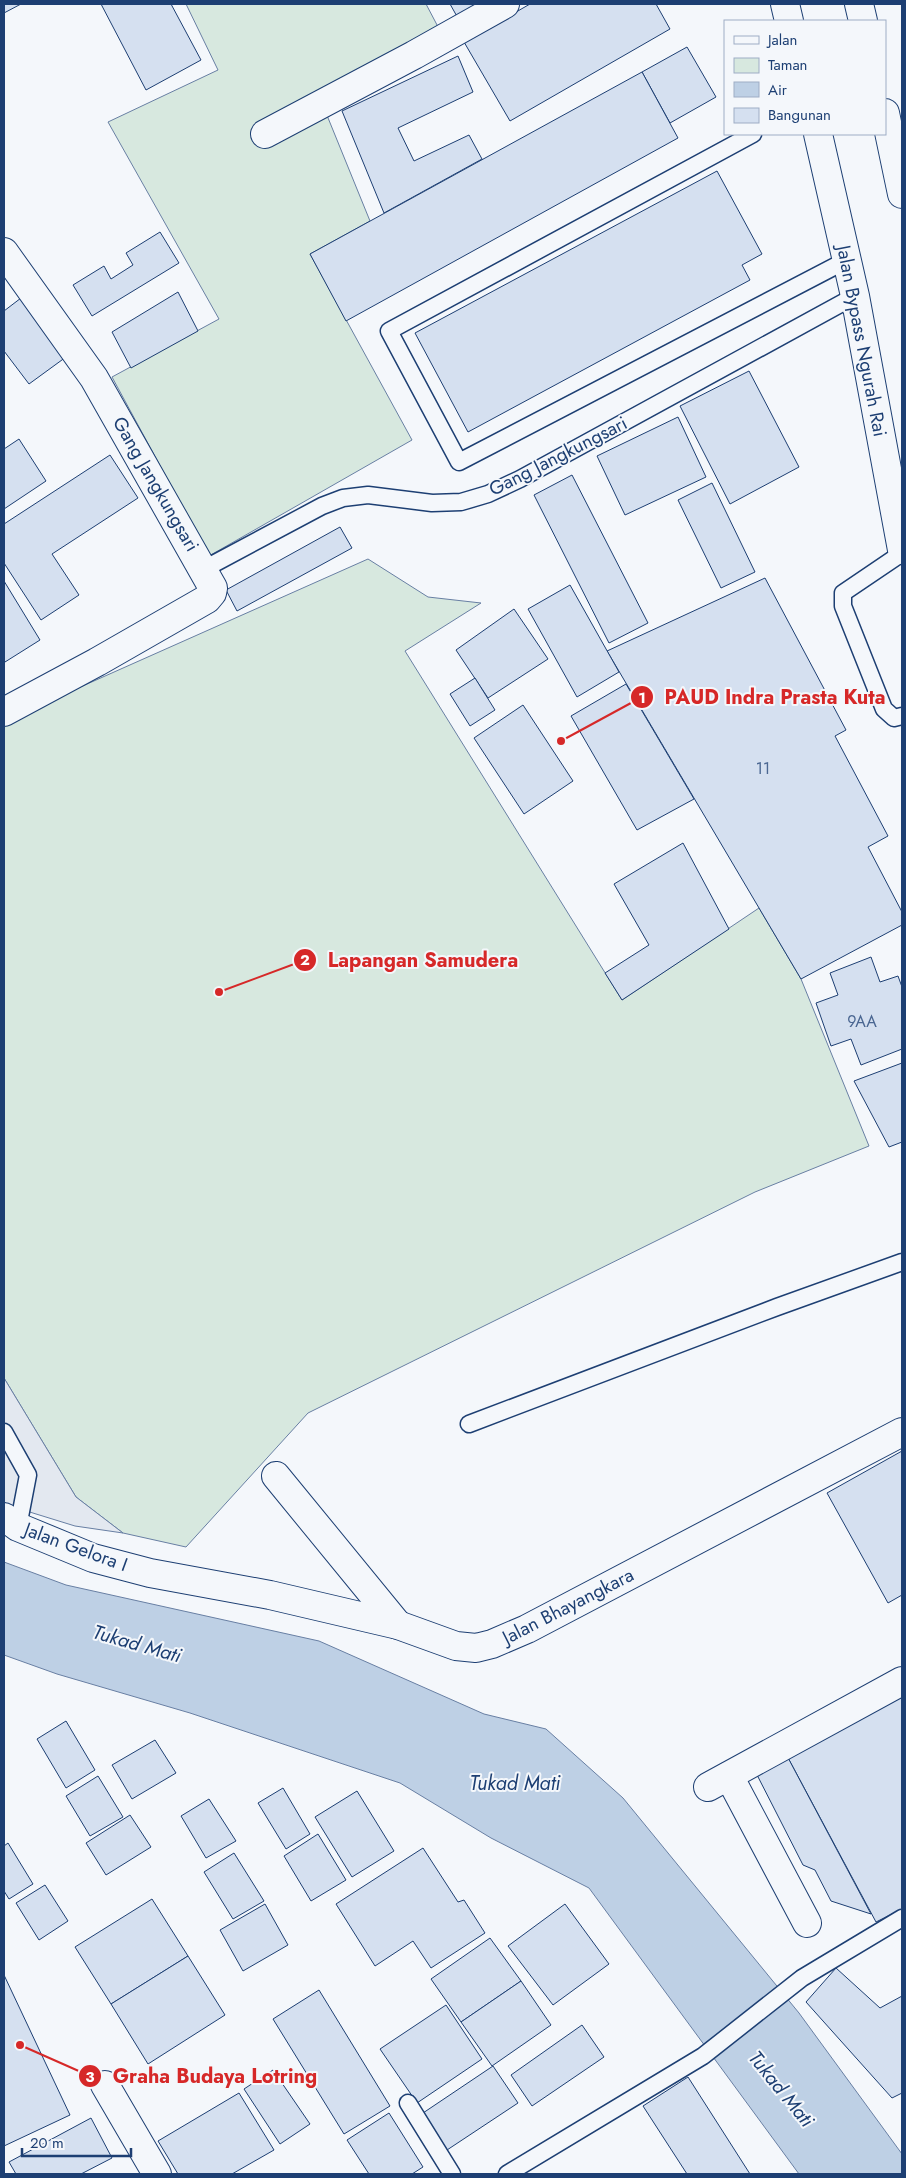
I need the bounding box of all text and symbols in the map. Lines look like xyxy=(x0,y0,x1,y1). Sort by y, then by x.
legend xyxy=(724,20,886,135)
text: Jalan xyxy=(766,29,797,51)
text: Taman xyxy=(768,54,807,76)
text: Air xyxy=(768,79,788,101)
text: Bangunan xyxy=(768,104,831,126)
street label: Jalan Bypass Ngurah Rai xyxy=(830,240,894,439)
street label: Gang Jangkungsari xyxy=(484,409,632,503)
street label: Gang Jangkungsari xyxy=(106,411,206,557)
callout: PAUD Indra Prasta Kuta xyxy=(629,680,895,715)
text: PAUD Indra Prasta Kuta xyxy=(664,683,886,712)
text: 1 xyxy=(638,687,646,709)
house number: 11 xyxy=(756,757,770,780)
callout: Lapangan Samudera xyxy=(292,943,528,978)
text: Lapangan Samudera xyxy=(328,946,518,975)
text: 2 xyxy=(300,949,310,971)
house number: 9AA xyxy=(847,1010,877,1033)
street label: Jalan Gelora I xyxy=(18,1515,131,1578)
street label: Jalan Bhayangkara xyxy=(495,1561,638,1652)
water label: Tukad Mati xyxy=(89,1618,186,1671)
water label: Tukad Mati xyxy=(470,1769,561,1798)
water label: Tukad Mati xyxy=(741,2045,821,2134)
callout: Graha Budaya Lotring xyxy=(78,2059,327,2094)
text: Graha Budaya Lotring xyxy=(113,2062,317,2091)
text: 3 xyxy=(85,2066,95,2088)
scale bar xyxy=(22,2126,131,2158)
text: 20 m xyxy=(30,2132,64,2154)

